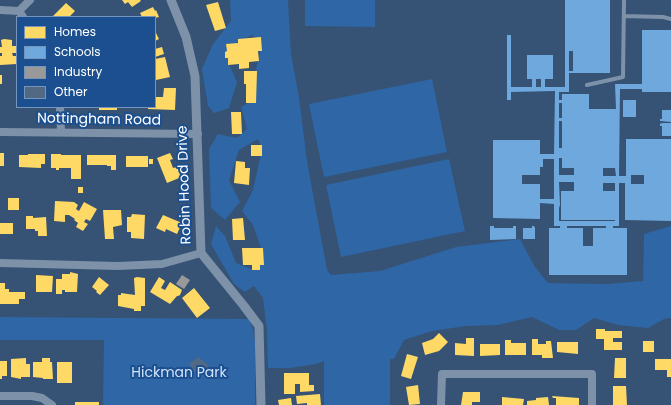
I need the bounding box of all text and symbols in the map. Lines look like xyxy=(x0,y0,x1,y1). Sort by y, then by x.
legend xyxy=(16,16,156,108)
text: Homes xyxy=(54,23,96,40)
text: Schools xyxy=(54,43,101,60)
text: Industry xyxy=(54,63,102,80)
text: Other xyxy=(54,83,87,100)
street label: Nottingham Road xyxy=(37,111,161,129)
street label: Robin Hood Drive xyxy=(175,125,195,245)
park label: Hickman Park xyxy=(131,365,227,381)

